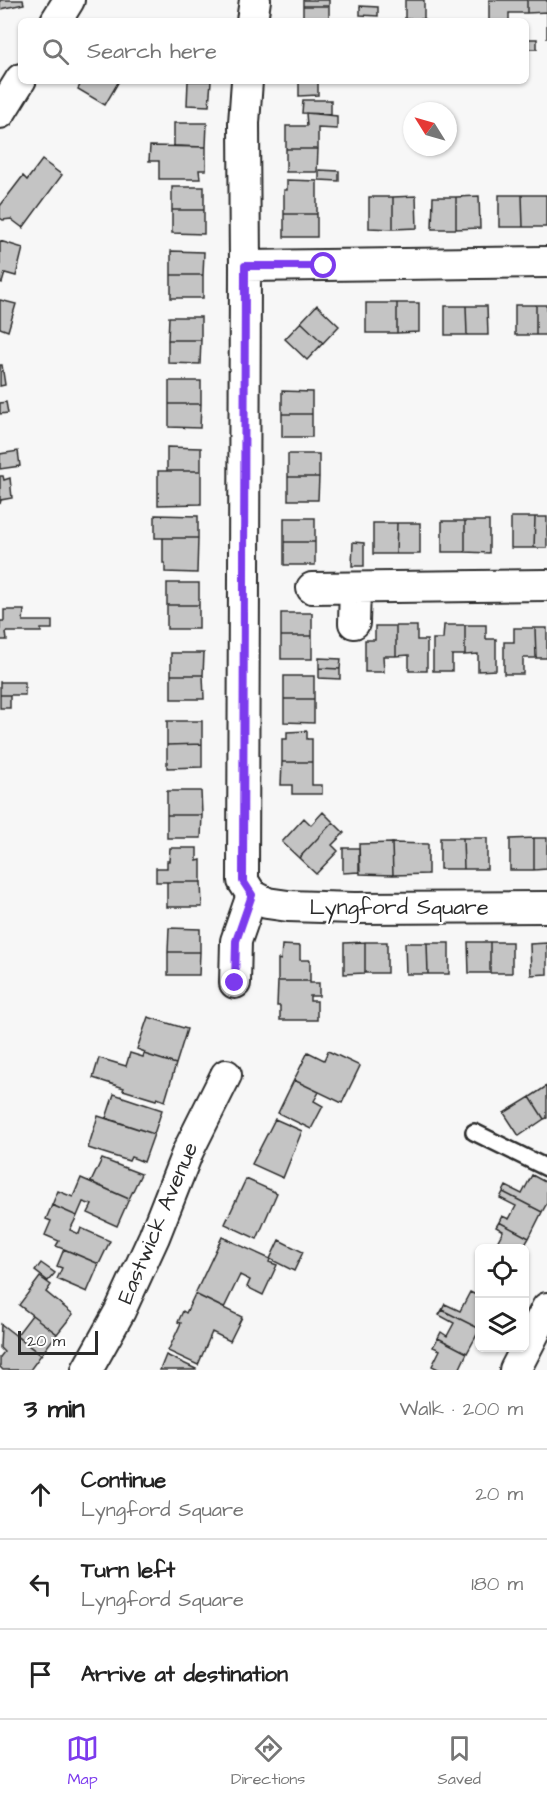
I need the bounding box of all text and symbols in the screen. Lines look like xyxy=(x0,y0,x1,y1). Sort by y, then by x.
search box xyxy=(18,18,529,84)
icon: search xyxy=(39,35,72,68)
text: Search here xyxy=(87,36,217,67)
north arrow xyxy=(403,102,457,156)
route start xyxy=(310,252,336,278)
street label: Lyngford Square xyxy=(309,892,489,924)
route end xyxy=(221,969,247,995)
street label: Eastwick Avenue xyxy=(110,1137,206,1309)
map controls xyxy=(475,1244,529,1352)
button: locate xyxy=(475,1244,529,1298)
button: layers xyxy=(475,1298,529,1352)
scale bar xyxy=(18,1328,98,1356)
text: 20 m xyxy=(27,1330,65,1352)
text: 3 min xyxy=(24,1391,85,1427)
text: Walk · 200 m xyxy=(400,1395,523,1423)
text: Continue xyxy=(81,1465,166,1496)
icon: ahead xyxy=(24,1478,57,1511)
text: 20 m xyxy=(475,1480,523,1508)
text: Lyngford Square xyxy=(81,1496,244,1524)
text: Turn left xyxy=(81,1555,175,1586)
icon: left xyxy=(24,1568,57,1601)
text: 180 m xyxy=(471,1570,523,1598)
text: Lyngford Square xyxy=(81,1586,244,1614)
icon: arrive xyxy=(24,1658,57,1691)
text: Arrive at destination xyxy=(81,1659,288,1690)
tab: Map xyxy=(66,1732,99,1790)
tab: Directions xyxy=(231,1732,305,1790)
tab: Saved xyxy=(437,1732,481,1790)

